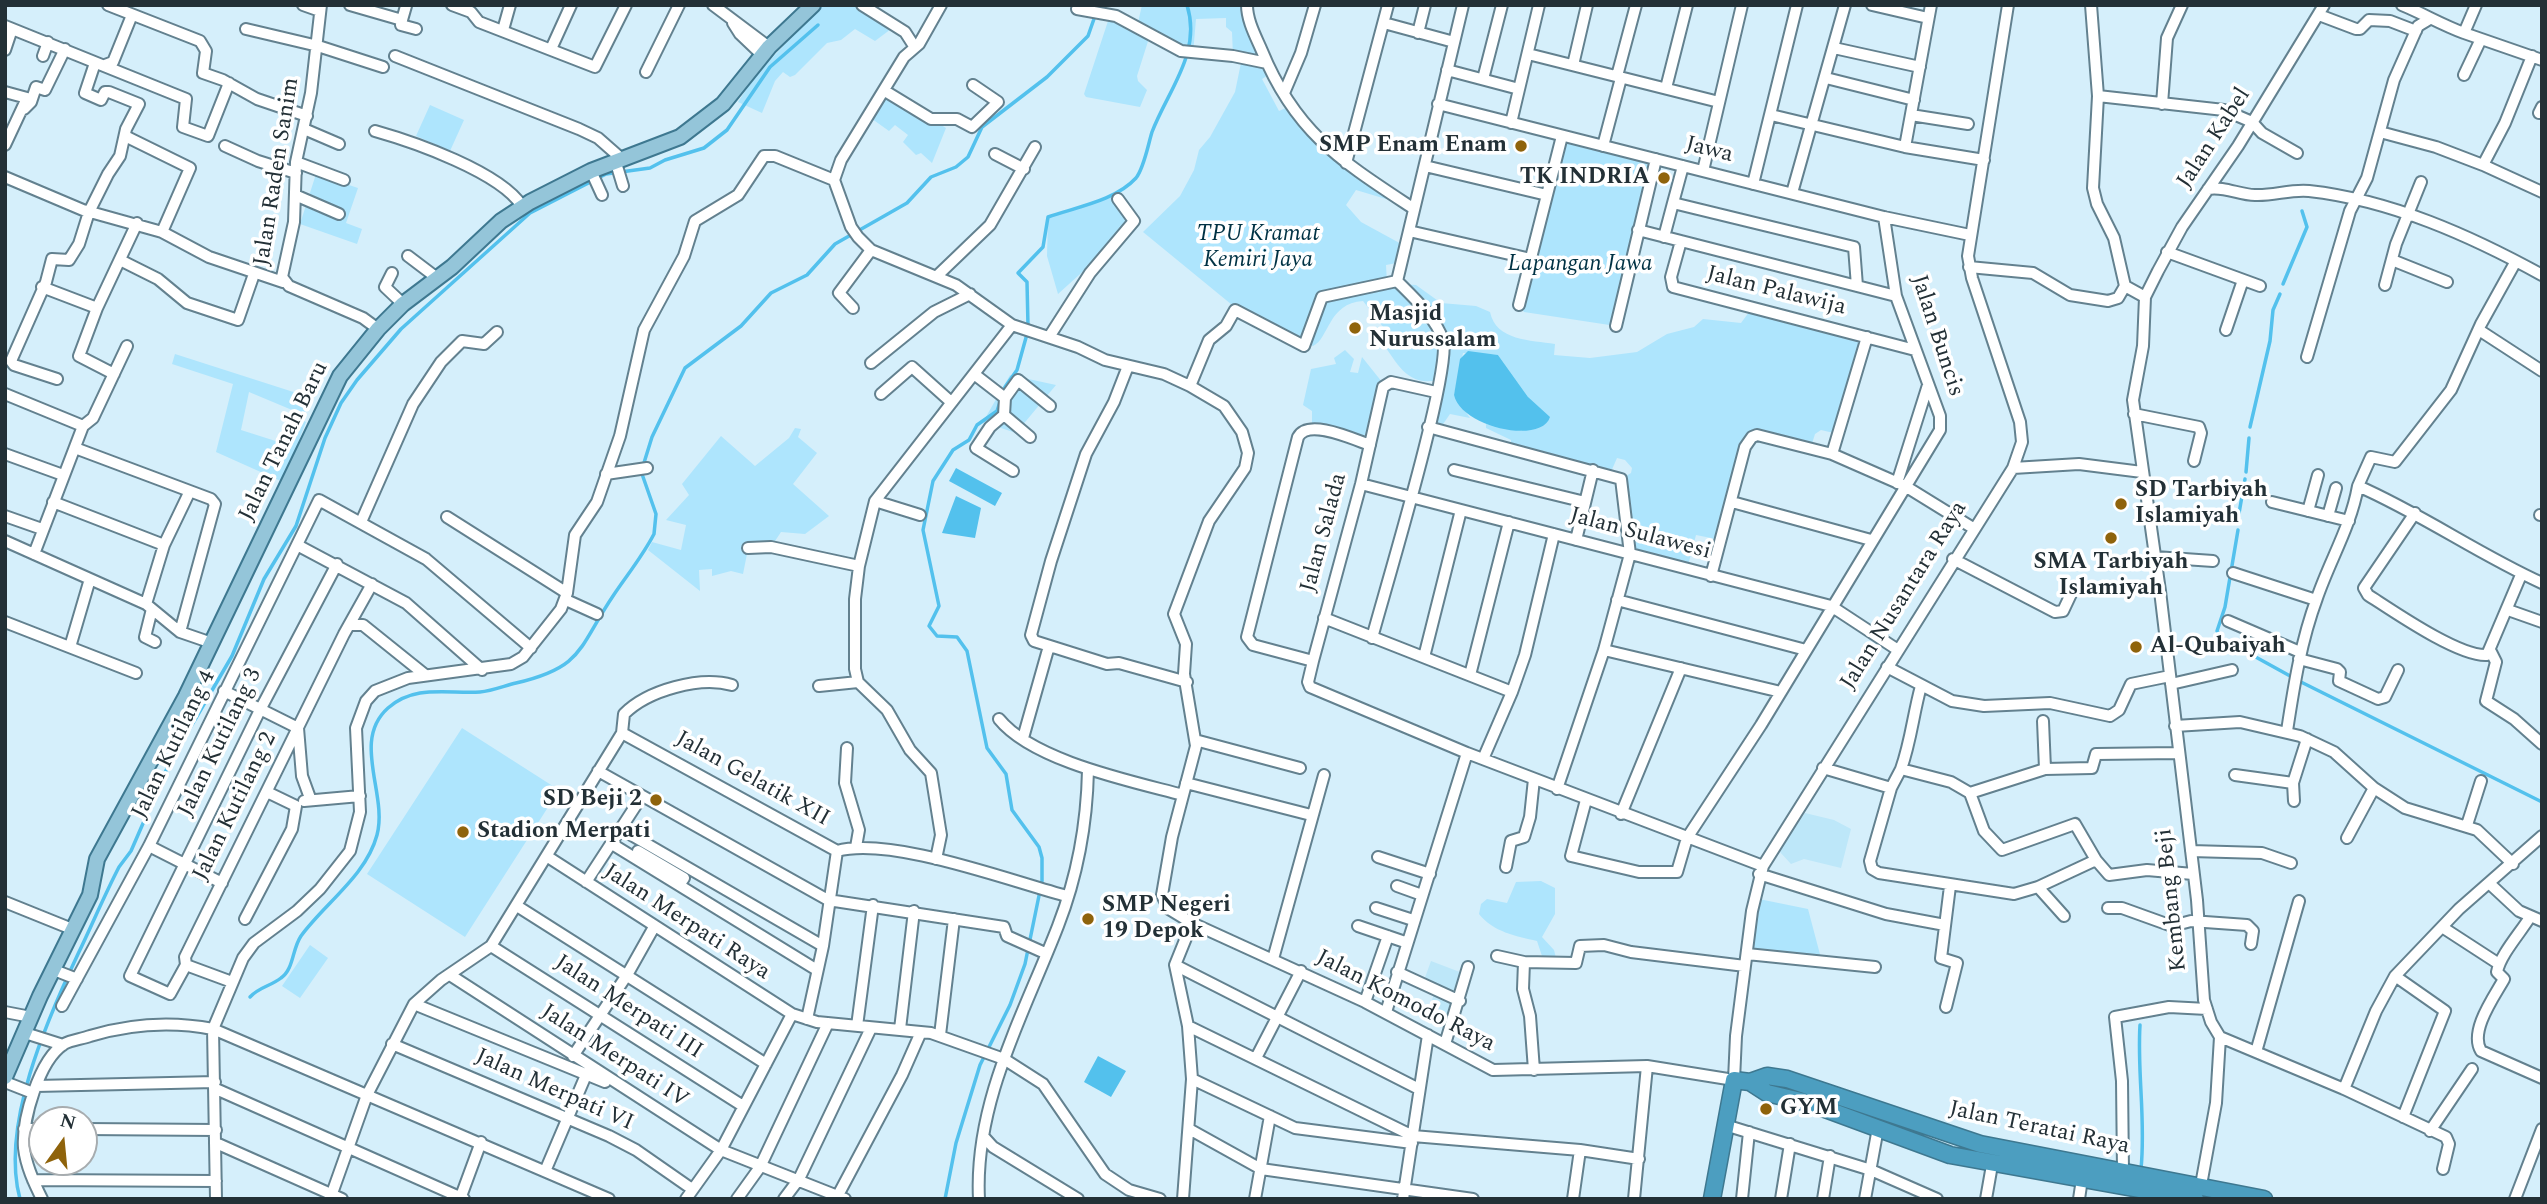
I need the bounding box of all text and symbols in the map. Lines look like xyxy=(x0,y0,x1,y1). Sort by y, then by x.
street label: Jalan Raden Sanim xyxy=(249,76,307,268)
street label: Jalan Kabel xyxy=(2172,83,2258,195)
place label: SMP Enam Enam xyxy=(1319,132,1507,160)
street label: Jawa xyxy=(1682,132,1736,170)
marker: SMP Enam Enam xyxy=(1513,138,1529,154)
place label: TK INDRIA xyxy=(1520,164,1650,192)
marker: TK INDRIA xyxy=(1656,170,1672,186)
park label: TPU Kramat Kemiri Jaya xyxy=(1197,221,1319,275)
park label: Lapangan Jawa xyxy=(1508,251,1652,279)
street label: Jalan Palawija xyxy=(1703,261,1849,323)
street label: Jalan Buncis xyxy=(1903,272,1969,400)
place label: Masjid Nurussalam xyxy=(1369,301,1496,355)
marker: Masjid Nurussalam xyxy=(1347,320,1363,336)
street label: Jalan Tanah Baru xyxy=(234,358,336,526)
street label: Jalan Salada xyxy=(1296,470,1354,596)
place label: SD Tarbiyah Islamiyah xyxy=(2135,477,2268,531)
marker: SD Tarbiyah Islamiyah xyxy=(2113,496,2129,512)
street label: Jalan Nusantara Raya xyxy=(1836,497,1974,695)
street label: Jalan Sulawesi xyxy=(1566,503,1714,567)
marker: SMA Tarbiyah Islamiyah xyxy=(2103,530,2119,546)
place label: SMA Tarbiyah Islamiyah xyxy=(2034,549,2188,603)
place label: Al-Qubaiyah xyxy=(2150,633,2286,661)
marker: Al-Qubaiyah xyxy=(2128,639,2144,655)
street label: Jalan Kutilang 3 xyxy=(173,664,269,822)
street label: Jalan Kutilang 4 xyxy=(127,666,223,824)
street label: Jalan Gelatik XII xyxy=(670,726,834,834)
street label: Jalan Kutilang 2 xyxy=(188,728,284,886)
place label: SD Beji 2 xyxy=(543,786,642,814)
marker: SD Beji 2 xyxy=(648,792,664,808)
place label: Stadion Merpati xyxy=(477,818,651,846)
marker: Stadion Merpati xyxy=(455,824,471,840)
street label: Kembang Beji xyxy=(2152,827,2194,973)
street label: Jalan Merpati Raya xyxy=(597,859,775,987)
place label: SMP Negeri 19 Depok xyxy=(1102,892,1231,946)
marker: SMP Negeri 19 Depok xyxy=(1080,911,1096,927)
street label: Jalan Komodo Raya xyxy=(1311,945,1499,1059)
street label: Jalan Merpati III xyxy=(549,950,707,1066)
street label: Jalan Merpati IV xyxy=(535,999,693,1115)
street label: Jalan Merpati VI xyxy=(471,1044,637,1138)
place label: GYM xyxy=(1780,1095,1837,1123)
street label: Jalan Teratai Raya xyxy=(1946,1096,2132,1162)
marker: GYM xyxy=(1758,1101,1774,1117)
north arrow xyxy=(28,1106,98,1176)
text: N xyxy=(57,1106,79,1138)

